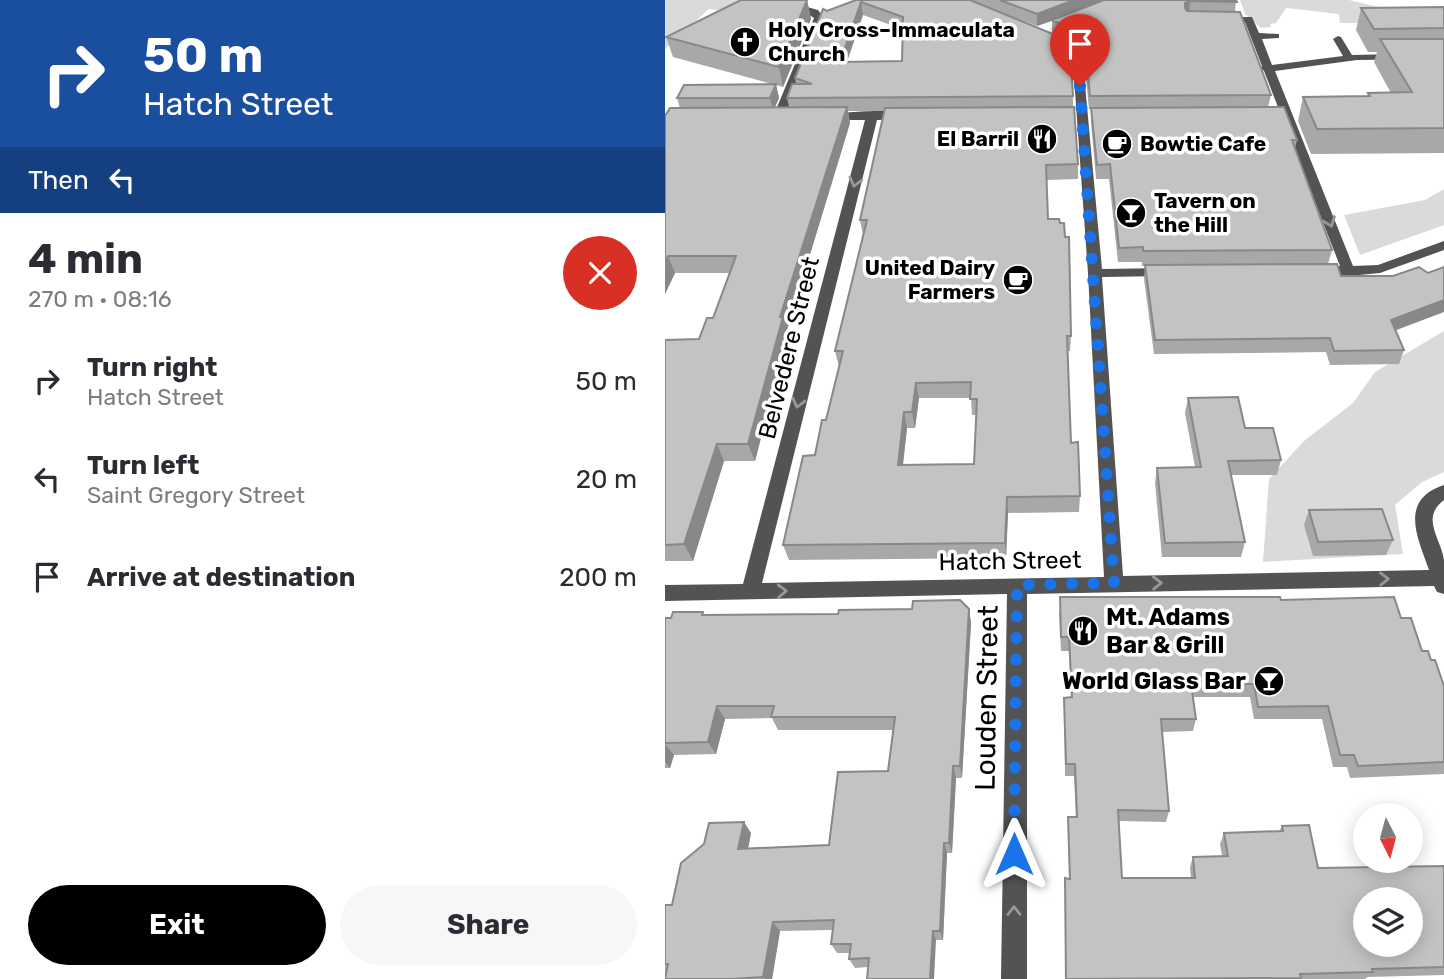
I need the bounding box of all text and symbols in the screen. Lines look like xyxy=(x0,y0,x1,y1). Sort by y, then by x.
pin xyxy=(1050,14,1110,86)
place label: Holy Cross–Immaculata Church xyxy=(768,17,1015,66)
church icon: Holy Cross–Immaculata Church xyxy=(728,25,762,59)
icon: arrive xyxy=(1061,25,1099,63)
text: 50 m xyxy=(143,26,263,84)
icon: right xyxy=(28,28,119,119)
text: Hatch Street xyxy=(143,85,333,123)
restaurant icon: El Barril xyxy=(1025,122,1059,156)
place label: El Barril xyxy=(937,126,1019,151)
cafe icon: Bowtie Cafe xyxy=(1100,127,1134,161)
place label: Bowtie Cafe xyxy=(1140,131,1266,156)
icon: left xyxy=(103,161,141,199)
text: Then xyxy=(28,165,89,196)
one-way arrow xyxy=(849,176,863,188)
place label: Tavern on the Hill xyxy=(1154,188,1256,237)
bar icon: Tavern on the Hill xyxy=(1114,196,1148,230)
one-way arrow xyxy=(1321,216,1335,228)
text: 4 min xyxy=(28,234,143,284)
button: close xyxy=(563,236,637,310)
street label: Belvedere Street xyxy=(753,254,825,442)
place label: United Dairy Farmers xyxy=(865,255,995,304)
cafe icon: United Dairy Farmers xyxy=(1001,263,1035,297)
text: 270 m · 08:16 xyxy=(28,285,172,313)
text: Turn right xyxy=(87,352,217,383)
icon: right xyxy=(28,362,66,400)
text: 50 m xyxy=(576,366,637,397)
text: Hatch Street xyxy=(87,383,224,411)
one-way arrow xyxy=(792,396,806,408)
text: Turn left xyxy=(87,450,199,481)
icon: left xyxy=(28,460,66,498)
text: 20 m xyxy=(576,464,637,495)
text: Saint Gregory Street xyxy=(87,481,305,509)
street label: Hatch Street xyxy=(938,546,1082,576)
icon: arrive xyxy=(28,558,66,596)
text: Arrive at destination xyxy=(87,562,355,593)
text: 200 m xyxy=(559,562,637,593)
one-way arrow xyxy=(1379,571,1390,587)
one-way arrow xyxy=(1151,575,1162,590)
one-way arrow xyxy=(777,584,788,599)
place label: Mt. Adams Bar & Grill xyxy=(1106,603,1230,659)
street label: Louden Street xyxy=(968,605,1005,791)
restaurant icon: Mt. Adams Bar & Grill xyxy=(1066,614,1100,648)
bar icon: World Glass Bar xyxy=(1252,664,1286,698)
place label: World Glass Bar xyxy=(1062,667,1246,695)
north arrow xyxy=(1353,803,1423,873)
map controls xyxy=(1353,803,1423,957)
position arrow xyxy=(977,817,1051,891)
button: Exit xyxy=(28,885,326,965)
button: Share xyxy=(340,885,637,965)
button: layers xyxy=(1353,887,1423,957)
one-way arrow xyxy=(1006,905,1022,916)

